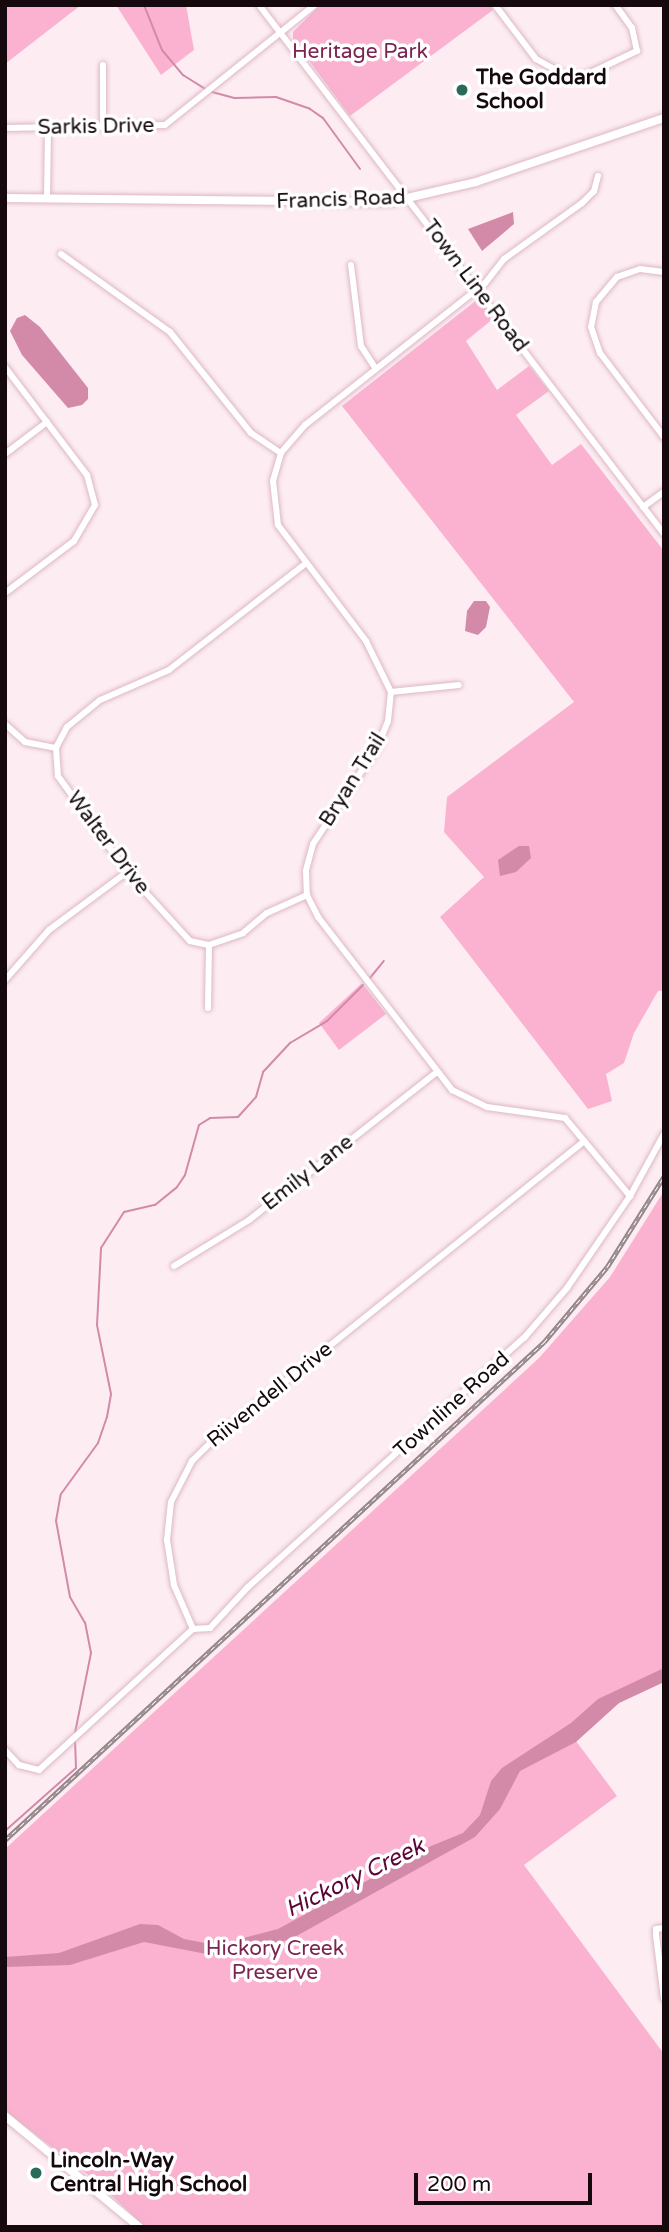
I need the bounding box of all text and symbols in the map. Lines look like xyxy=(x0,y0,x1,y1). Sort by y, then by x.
park label: Heritage Park xyxy=(292,39,428,65)
place label: The Goddard School xyxy=(476,65,607,115)
marker: The Goddard School xyxy=(454,82,470,98)
street label: Sarkis Drive xyxy=(37,113,155,141)
street label: Francis Road xyxy=(276,185,406,215)
street label: Town Line Road xyxy=(417,215,533,357)
street label: Bryan Trail xyxy=(314,729,392,831)
street label: Walter Drive xyxy=(61,787,155,899)
street label: Emily Lane xyxy=(258,1130,358,1216)
street label: Riivendell Drive xyxy=(202,1337,338,1453)
street label: Townline Road xyxy=(389,1347,515,1463)
water label: Hickory Creek xyxy=(281,1832,429,1924)
park label: Hickory Creek Preserve xyxy=(206,1936,344,1986)
place label: Lincoln-Way Central High School xyxy=(50,2148,247,2198)
scale bar xyxy=(417,2158,596,2202)
marker: Lincoln-Way Central High School xyxy=(28,2165,44,2181)
text: 200 m xyxy=(427,2172,491,2197)

